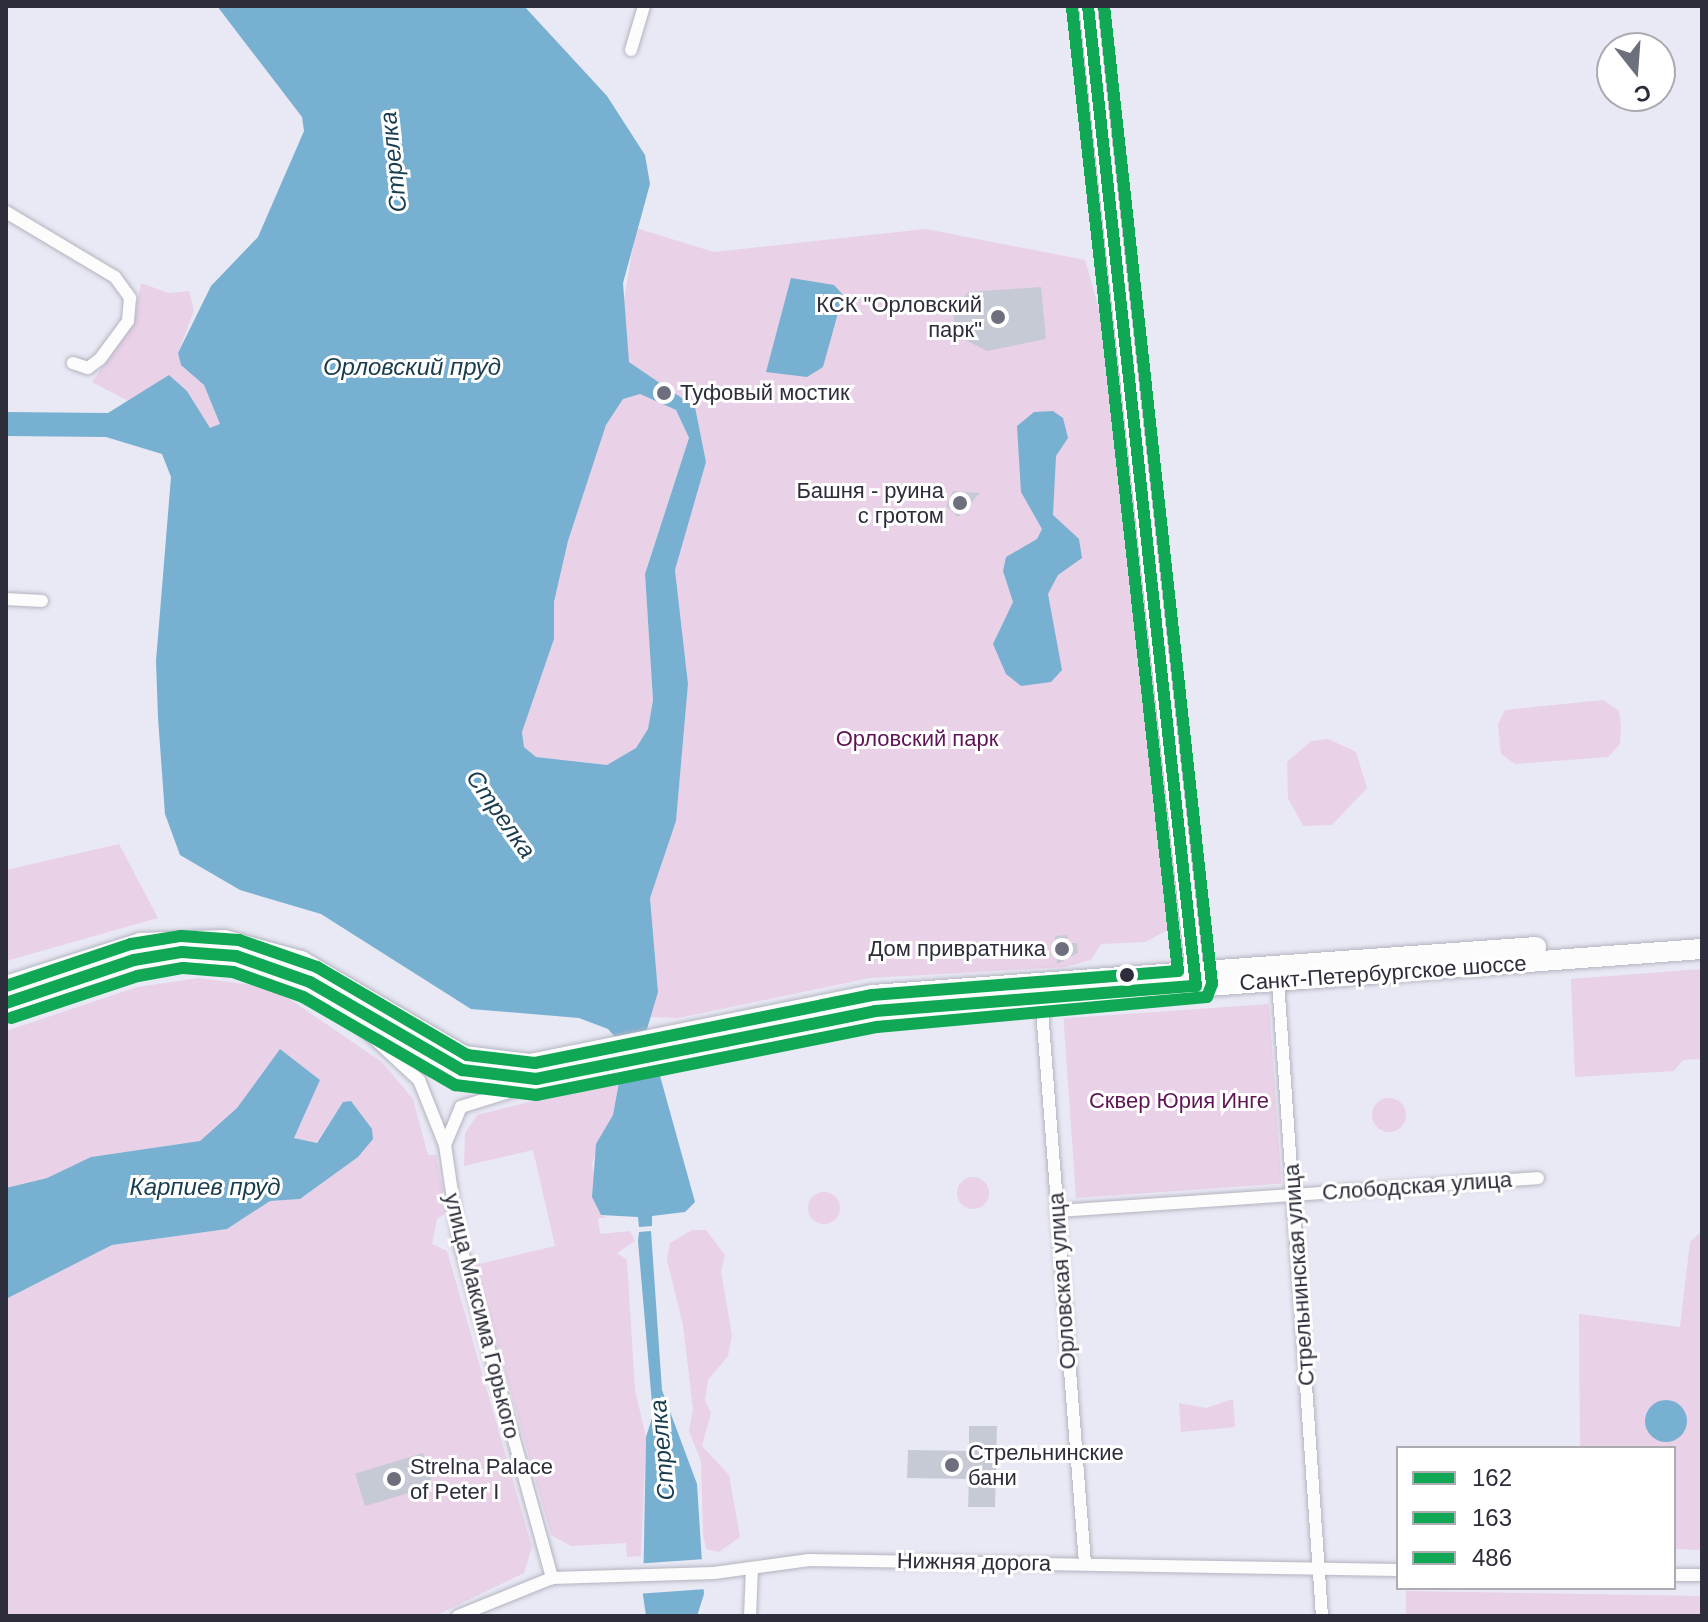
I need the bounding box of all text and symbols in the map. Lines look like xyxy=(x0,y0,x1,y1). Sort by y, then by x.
north arrow xyxy=(1596,32,1676,112)
text: С xyxy=(1631,79,1654,108)
water label: Стрелка xyxy=(373,110,413,214)
place label: КСК "Орловский парк" xyxy=(816,291,982,342)
marker: КСК "Орловский парк" xyxy=(989,308,1007,326)
water label: Орловский пруд xyxy=(323,353,501,381)
place label: Туфовый мостик xyxy=(680,380,850,406)
marker: Туфовый мостик xyxy=(655,384,673,402)
place label: Башня - руина с гротом xyxy=(796,477,944,528)
marker: Башня - руина с гротом xyxy=(951,494,969,512)
park label: Орловский парк xyxy=(836,726,998,752)
water label: Стрелка xyxy=(460,764,542,864)
place label: Дом привратника xyxy=(868,936,1046,962)
marker: Дом привратника xyxy=(1053,940,1071,958)
street label: Санкт-Петербургское шоссе xyxy=(1239,950,1527,996)
unlabelled marker xyxy=(1119,967,1135,983)
park label: Сквер Юрия Инге xyxy=(1089,1088,1269,1114)
street label: Стрельнинская улица xyxy=(1278,1163,1320,1387)
street label: Слободская улица xyxy=(1321,1166,1513,1206)
water label: Карпиев пруд xyxy=(130,1173,280,1201)
street label: улица Максима Горького xyxy=(439,1190,525,1442)
street label: Орловская улица xyxy=(1043,1192,1081,1370)
water label: Стрелка xyxy=(643,1398,681,1502)
place label: Стрельнинские бани xyxy=(968,1439,1124,1490)
legend xyxy=(1396,1446,1676,1590)
place label: Strelna Palace of Peter I xyxy=(410,1453,553,1504)
marker: Стрельнинские бани xyxy=(943,1456,961,1474)
text: 162 xyxy=(1472,1464,1512,1491)
marker: Strelna Palace of Peter I xyxy=(385,1470,403,1488)
text: 163 xyxy=(1472,1504,1512,1531)
text: 486 xyxy=(1472,1544,1512,1571)
street label: Нижняя дорога xyxy=(897,1547,1051,1577)

